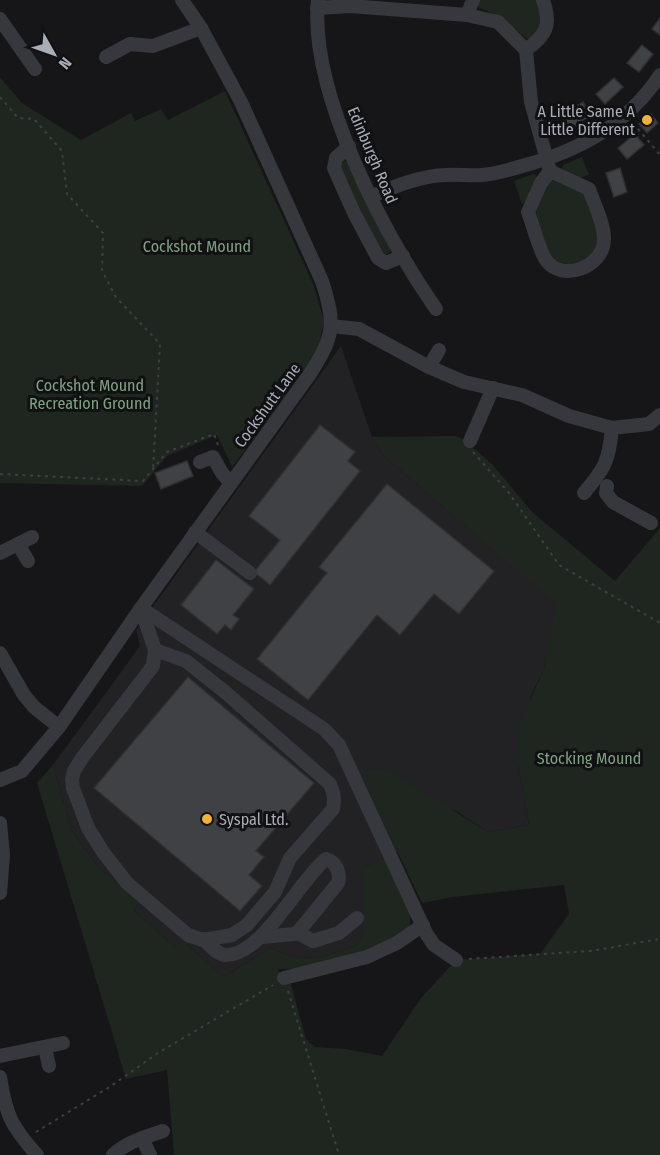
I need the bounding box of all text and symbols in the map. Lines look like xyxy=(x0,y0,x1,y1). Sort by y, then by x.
north arrow xyxy=(24,24,84,84)
text: N xyxy=(55,54,75,73)
place label: A Little Same A Little Different xyxy=(537,102,636,139)
street label: Edinburgh Road xyxy=(344,104,401,206)
marker: A Little Same A Little Different xyxy=(640,113,654,127)
park label: Cockshot Mound xyxy=(143,237,251,256)
street label: Cockshutt Lane xyxy=(230,359,304,451)
park label: Cockshot Mound Recreation Ground xyxy=(29,376,151,413)
park label: Stocking Mound xyxy=(537,749,641,768)
place label: Syspal Ltd. xyxy=(219,810,288,829)
marker: Syspal Ltd. xyxy=(200,812,214,826)

